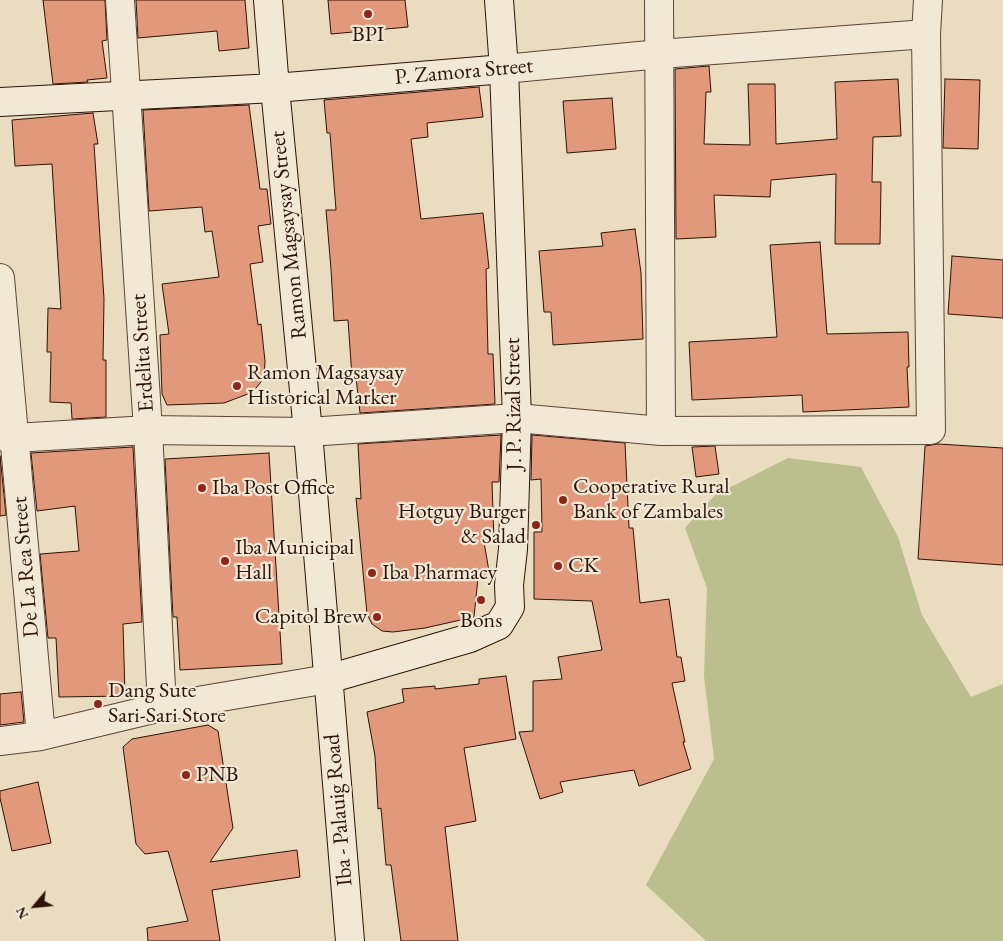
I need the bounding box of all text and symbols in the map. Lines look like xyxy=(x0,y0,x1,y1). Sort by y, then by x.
marker: BPI xyxy=(362,8,374,20)
place label: BPI xyxy=(352,22,384,48)
street label: P. Zamora Street xyxy=(394,53,534,91)
street label: Ramon Magsaysay Street xyxy=(265,129,313,341)
street label: Erdelita Street xyxy=(126,293,160,413)
street label: J. P. Rizal Street xyxy=(500,337,528,471)
place label: Ramon Magsaysay Historical Marker xyxy=(247,360,404,412)
marker: Ramon Magsaysay Historical Marker xyxy=(231,380,243,392)
place label: Cooperative Rural Bank of Zambales xyxy=(573,474,730,526)
place label: Iba Post Office xyxy=(212,475,335,501)
marker: Iba Post Office xyxy=(196,482,208,494)
marker: Cooperative Rural Bank of Zambales xyxy=(557,494,569,506)
street label: De La Rea Street xyxy=(7,495,45,639)
place label: Hotguy Burger & Salad xyxy=(398,499,526,550)
marker: Hotguy Burger & Salad xyxy=(530,519,542,531)
place label: Iba Municipal Hall xyxy=(235,535,354,586)
place label: CK xyxy=(568,553,599,579)
marker: Iba Municipal Hall xyxy=(219,555,231,567)
place label: Iba Pharmacy xyxy=(382,560,497,586)
marker: CK xyxy=(552,560,564,572)
marker: Iba Pharmacy xyxy=(366,567,378,579)
marker: Bons xyxy=(475,594,487,606)
place label: Capitol Brew xyxy=(255,604,367,630)
place label: Bons xyxy=(460,608,502,634)
marker: Capitol Brew xyxy=(371,611,383,623)
place label: Dang Sute Sari-Sari Store xyxy=(108,678,226,729)
marker: Dang Sute Sari-Sari Store xyxy=(92,698,104,710)
street label: Iba - Palauig Road xyxy=(319,733,359,887)
place label: PNB xyxy=(196,762,238,788)
marker: PNB xyxy=(180,769,192,781)
north arrow xyxy=(10,881,60,931)
text: N xyxy=(11,904,32,922)

